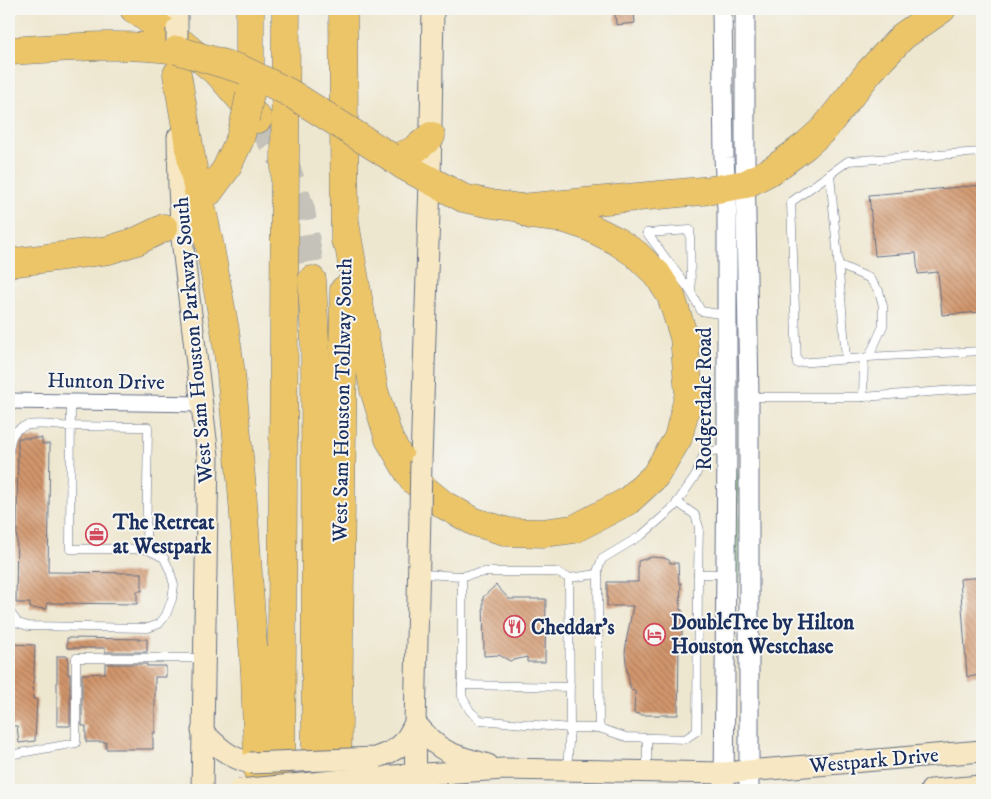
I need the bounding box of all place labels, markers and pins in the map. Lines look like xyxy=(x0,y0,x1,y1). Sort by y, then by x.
place label: The Retreat at Westpark xyxy=(112,510,215,560)
office icon: The Retreat at Westpark xyxy=(85,522,109,546)
place label: DoubleTree by Hilton Houston Westchase xyxy=(671,610,855,660)
restaurant icon: Cheddar's xyxy=(503,615,527,639)
place label: Cheddar's xyxy=(531,615,614,641)
hotel icon: DoubleTree by Hilton Houston Westchase xyxy=(643,622,667,646)

